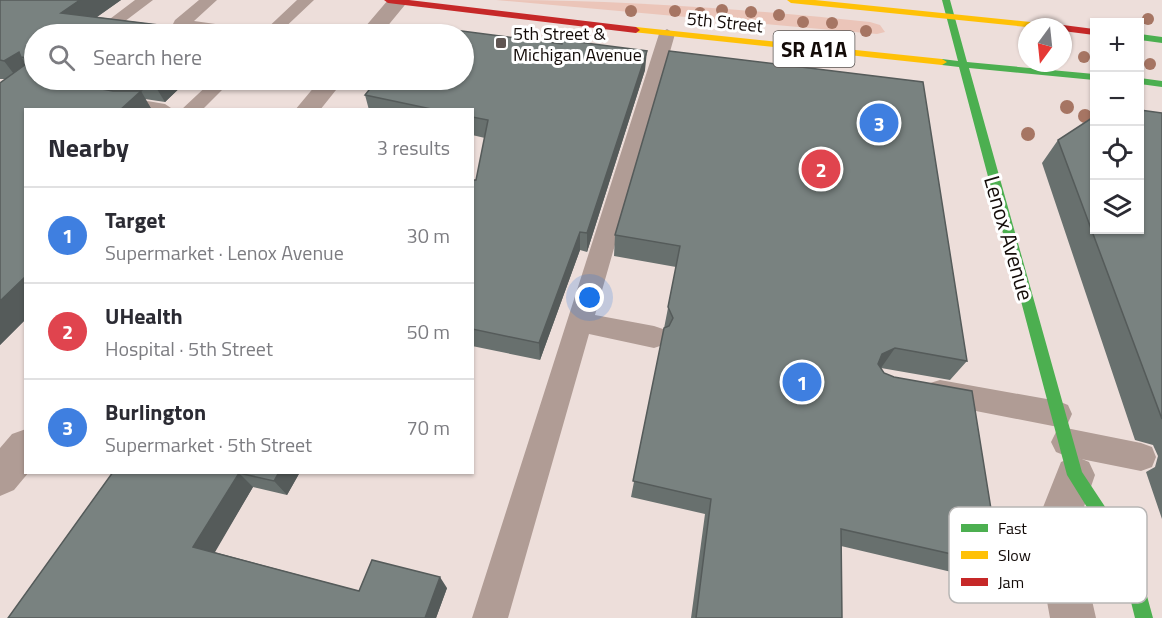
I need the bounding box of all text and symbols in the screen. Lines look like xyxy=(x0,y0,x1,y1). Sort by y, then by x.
street label: 5th Street xyxy=(686,5,765,39)
north arrow xyxy=(1018,18,1072,72)
map controls xyxy=(1090,18,1144,234)
button: + xyxy=(1090,18,1144,72)
place label: 5th Street & Michigan Avenue xyxy=(513,20,642,68)
search box xyxy=(24,24,474,90)
road number: SR A1A xyxy=(774,31,854,67)
marker: 5th Street & Michigan Avenue xyxy=(494,36,508,50)
text: Search here xyxy=(93,40,202,74)
icon: search xyxy=(45,41,78,74)
button: − xyxy=(1090,72,1144,126)
pin: 3 xyxy=(860,100,898,146)
button: locate xyxy=(1090,126,1144,180)
text: Nearby xyxy=(48,128,129,167)
text: 3 results xyxy=(377,132,450,163)
pin: 2 xyxy=(802,146,840,192)
street label: Lenox Avenue xyxy=(975,172,1043,304)
button: layers xyxy=(1090,180,1144,234)
text: Target xyxy=(105,203,165,237)
text: 1 xyxy=(62,220,73,251)
text: 30 m xyxy=(406,220,450,251)
text: Supermarket · Lenox Avenue xyxy=(105,237,344,268)
your location xyxy=(575,283,604,312)
text: UHealth xyxy=(105,299,183,333)
text: 2 xyxy=(62,316,73,347)
text: 50 m xyxy=(406,316,450,347)
text: Hospital · 5th Street xyxy=(105,333,273,364)
pin: 1 xyxy=(782,360,822,404)
text: Burlington xyxy=(105,395,206,429)
text: 3 xyxy=(62,412,73,443)
text: 70 m xyxy=(406,412,450,443)
text: Supermarket · 5th Street xyxy=(105,429,312,460)
legend xyxy=(949,507,1147,603)
text: Fast xyxy=(998,516,1027,540)
text: Slow xyxy=(998,543,1031,567)
text: Jam xyxy=(998,570,1024,594)

